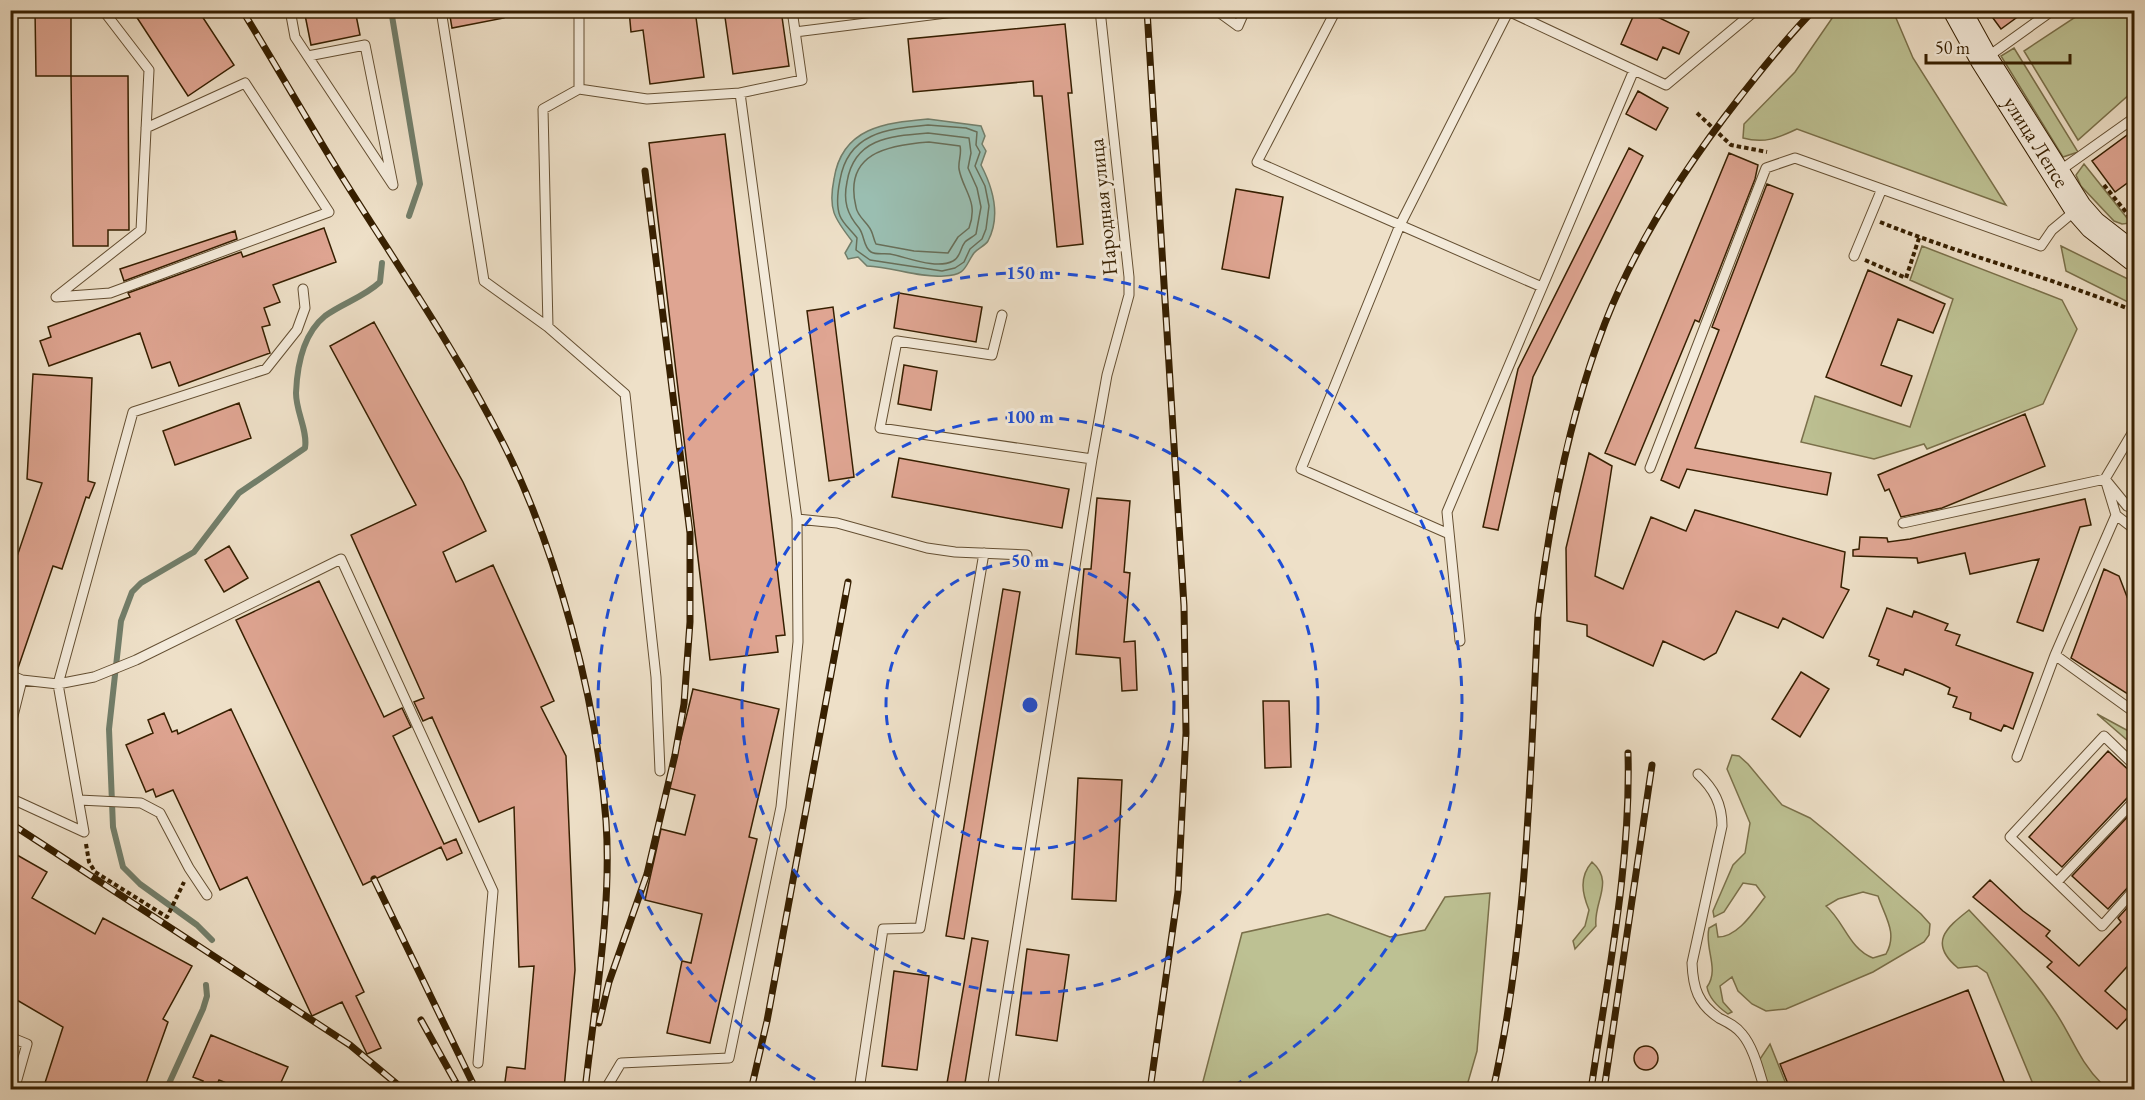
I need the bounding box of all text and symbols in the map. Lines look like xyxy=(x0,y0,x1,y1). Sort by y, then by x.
scale bar xyxy=(1926,27,2070,65)
text: 50 m xyxy=(1935,36,1970,59)
street label: улица Лепсе xyxy=(1998,91,2076,193)
street label: Народная улица xyxy=(1082,137,1123,277)
text: 150 m xyxy=(1006,261,1054,284)
text: 100 m xyxy=(1006,405,1054,428)
text: 50 m xyxy=(1011,549,1049,572)
centre of rings xyxy=(1020,695,1040,715)

